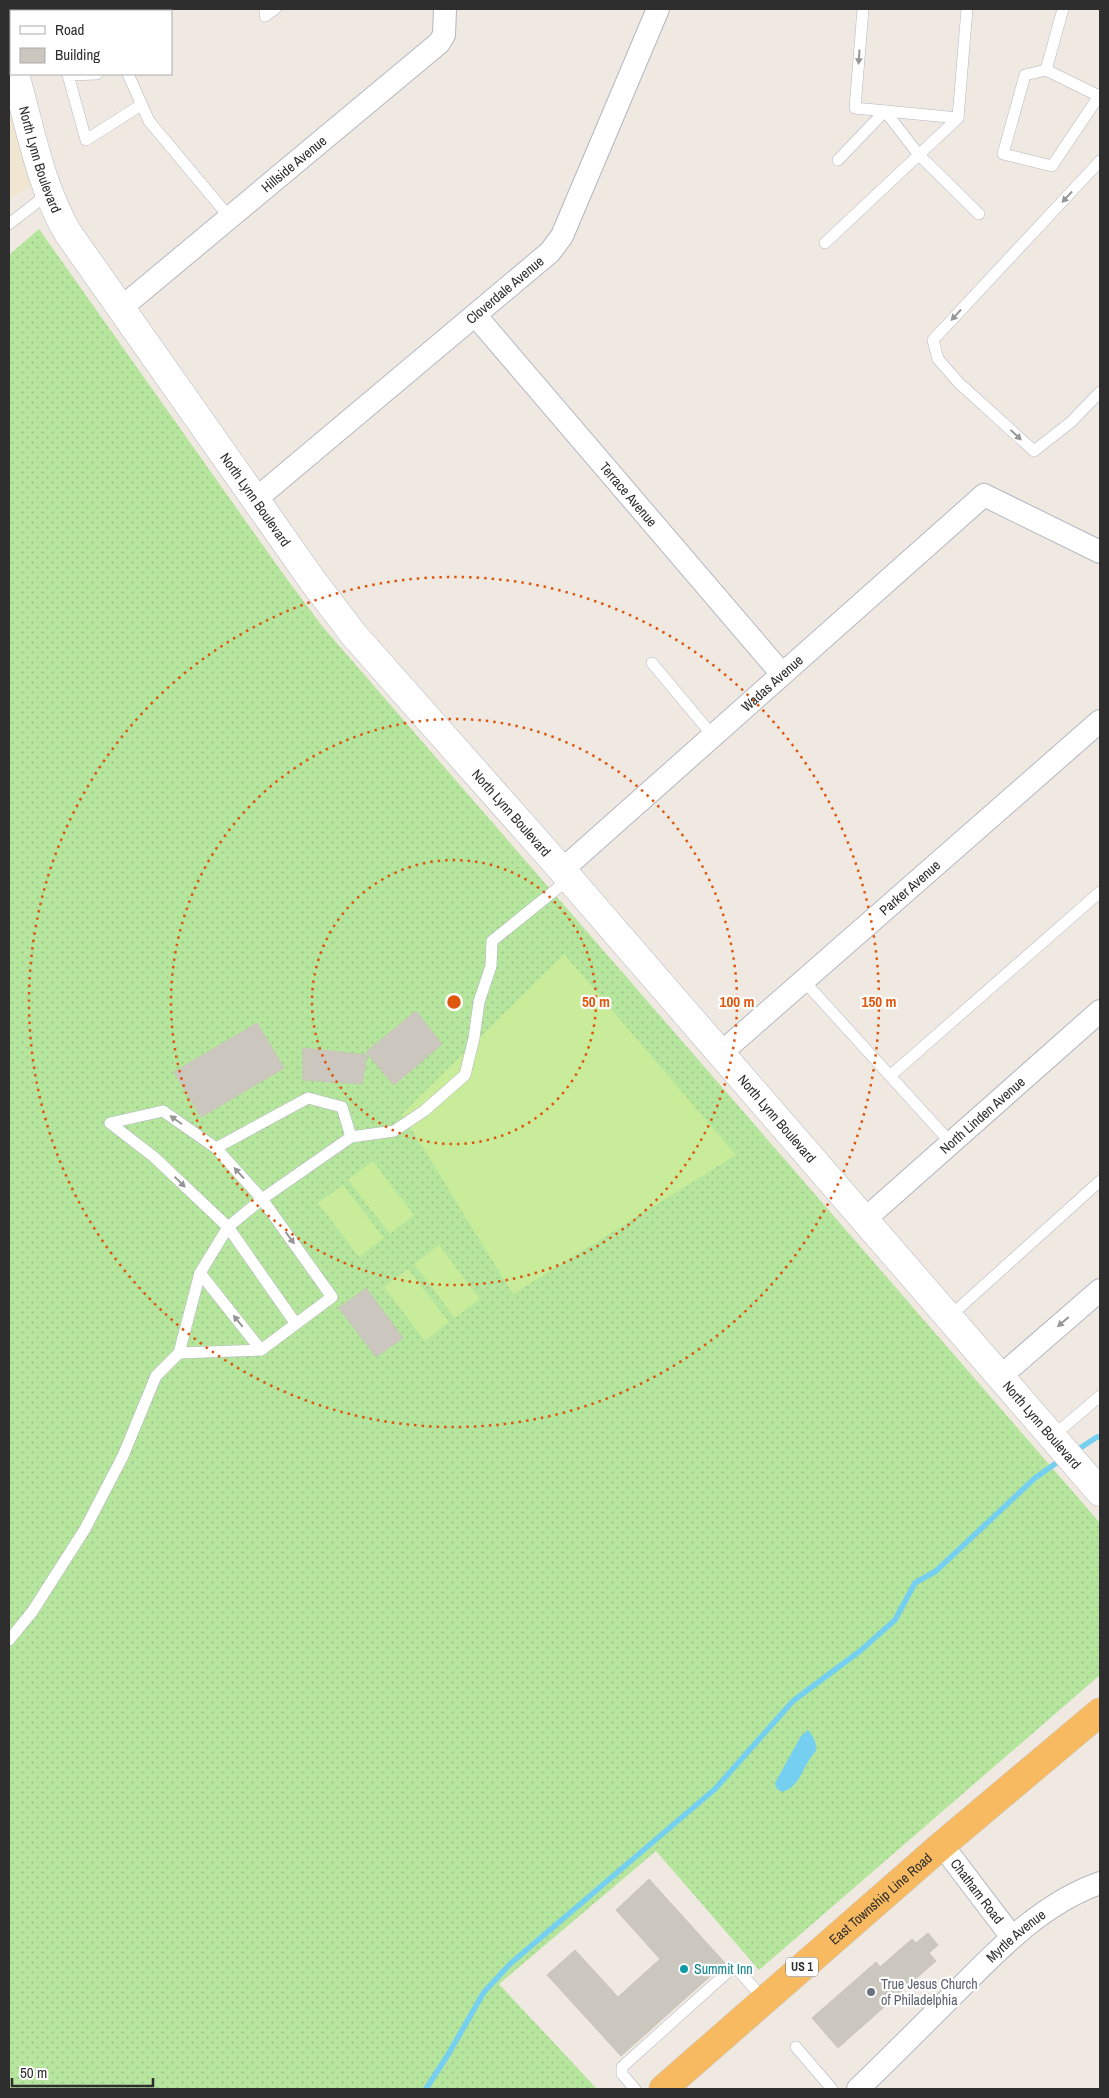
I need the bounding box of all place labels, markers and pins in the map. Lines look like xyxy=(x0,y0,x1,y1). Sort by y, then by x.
centre of rings xyxy=(445,993,463,1011)
place label: Summit Inn xyxy=(694,1960,753,1978)
marker: Summit Inn xyxy=(678,1963,690,1975)
place label: True Jesus Church of Philadelphia xyxy=(881,1975,978,2009)
marker: True Jesus Church of Philadelphia xyxy=(865,1986,877,1998)

